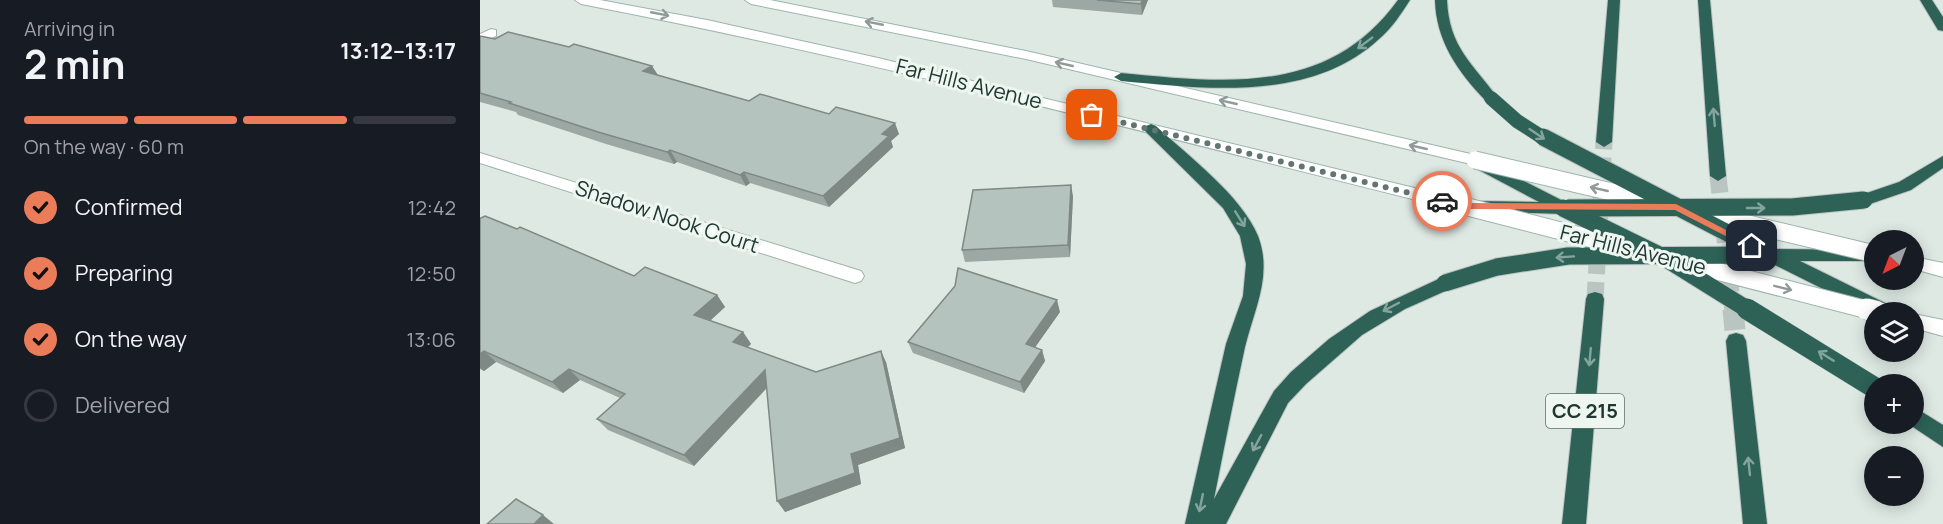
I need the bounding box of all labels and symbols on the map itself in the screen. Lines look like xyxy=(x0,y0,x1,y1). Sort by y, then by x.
one-way arrow xyxy=(649,9,669,20)
one-way arrow xyxy=(864,17,884,28)
one-way arrow xyxy=(1358,37,1374,50)
street label: Far Hills Avenue xyxy=(893,51,1045,115)
one-way arrow xyxy=(1055,58,1074,69)
pin xyxy=(1066,89,1117,140)
one-way arrow xyxy=(1219,96,1239,107)
one-way arrow xyxy=(1708,108,1719,128)
one-way arrow xyxy=(1528,128,1544,140)
one-way arrow xyxy=(1409,140,1428,152)
courier xyxy=(1412,171,1472,231)
street label: Shadow Nook Court xyxy=(572,173,763,259)
one-way arrow xyxy=(1590,183,1609,195)
one-way arrow xyxy=(1745,202,1765,214)
one-way arrow xyxy=(1234,210,1246,227)
street label: Far Hills Avenue xyxy=(1557,217,1709,281)
pin xyxy=(1726,220,1777,271)
north arrow xyxy=(1864,230,1924,290)
one-way arrow xyxy=(1555,252,1575,263)
one-way arrow xyxy=(1773,282,1792,294)
one-way arrow xyxy=(1383,302,1401,313)
one-way arrow xyxy=(1584,347,1595,367)
one-way arrow xyxy=(1818,349,1835,361)
road number: CC 215 xyxy=(1546,394,1624,428)
one-way arrow xyxy=(1250,433,1262,451)
one-way arrow xyxy=(1743,456,1754,476)
one-way arrow xyxy=(1195,493,1206,513)

